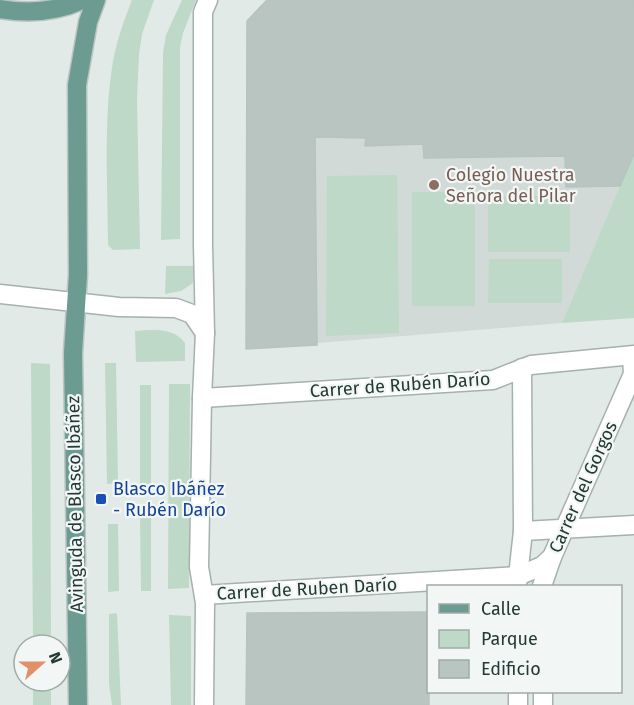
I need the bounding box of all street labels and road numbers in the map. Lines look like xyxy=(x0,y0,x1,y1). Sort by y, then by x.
street label: Carrer de Rubén Darío xyxy=(309,368,491,402)
street label: Avinguda de Blasco Ibáñez xyxy=(62,395,88,612)
street label: Carrer del Gorgos xyxy=(544,418,622,556)
street label: Carrer de Ruben Darío xyxy=(216,573,398,605)

